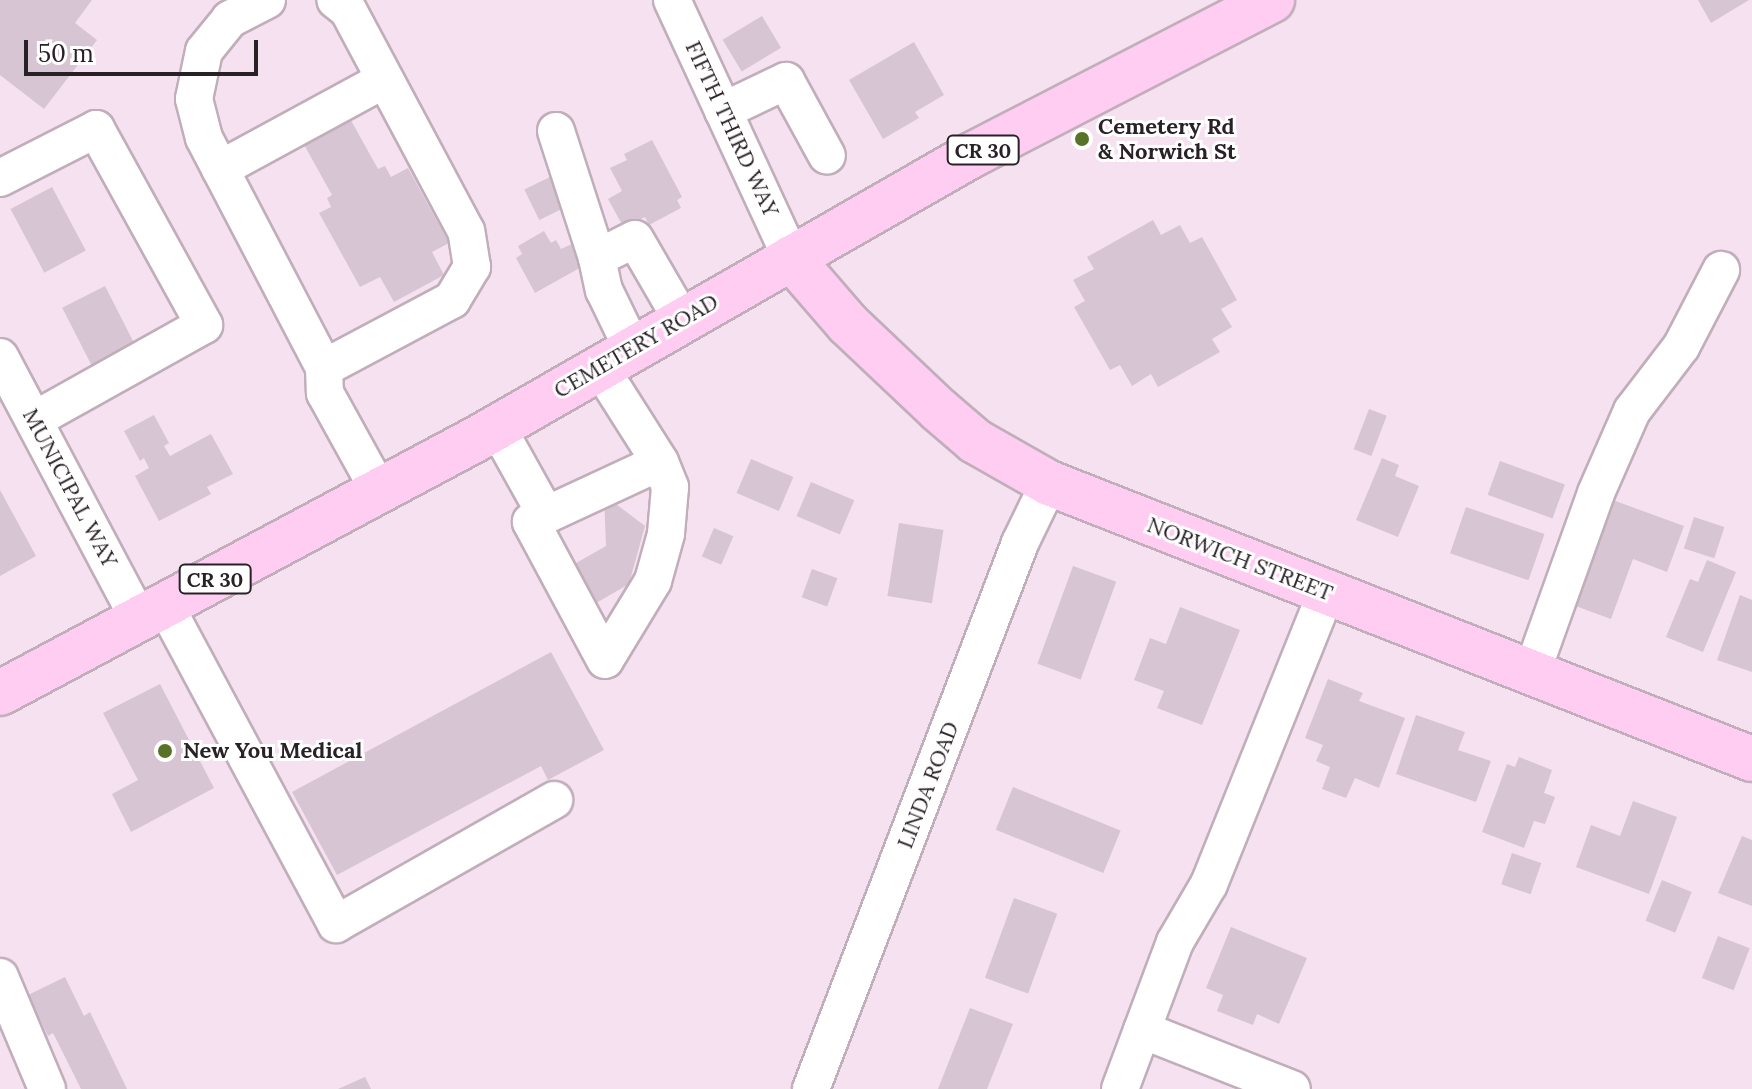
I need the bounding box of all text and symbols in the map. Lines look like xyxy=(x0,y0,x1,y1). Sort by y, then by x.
scale bar xyxy=(28,24,262,74)
street label: FIFTH THIRD WAY xyxy=(680,37,784,221)
text: 50 m xyxy=(38,38,94,69)
place label: Cemetery Rd & Norwich St xyxy=(1098,113,1236,164)
marker: Cemetery Rd & Norwich St xyxy=(1073,130,1091,148)
road number: CR 30 xyxy=(945,134,1021,166)
street label: CEMETERY ROAD xyxy=(549,288,723,404)
street label: MUNICIPAL WAY xyxy=(17,404,123,572)
street label: NORWICH STREET xyxy=(1143,511,1337,607)
road number: CR 30 xyxy=(177,563,253,595)
street label: LINDA ROAD xyxy=(892,718,964,852)
place label: New You Medical xyxy=(183,738,362,764)
marker: New You Medical xyxy=(154,740,176,762)

